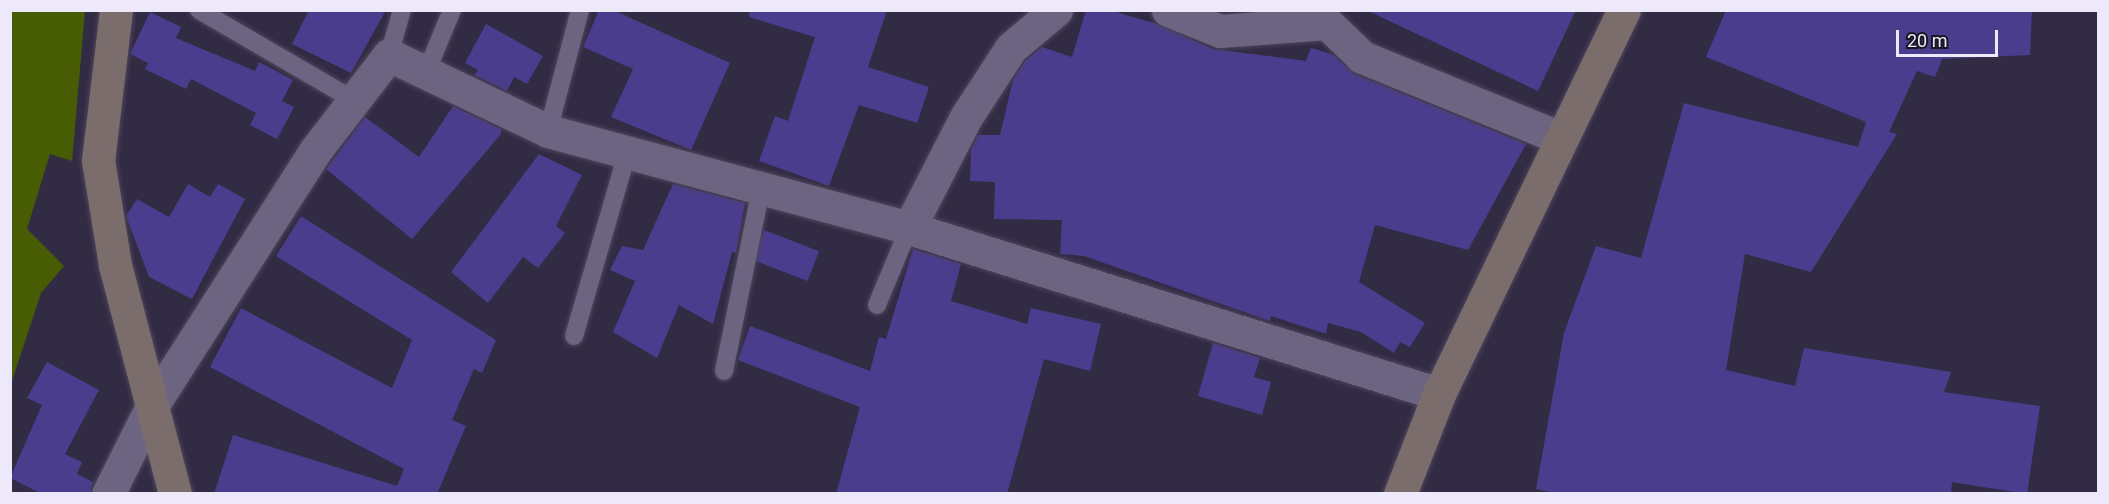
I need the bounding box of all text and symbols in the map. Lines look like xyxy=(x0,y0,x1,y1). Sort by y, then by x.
scale bar xyxy=(1899,18,2001,56)
text: 20 m xyxy=(1907,30,1947,51)

